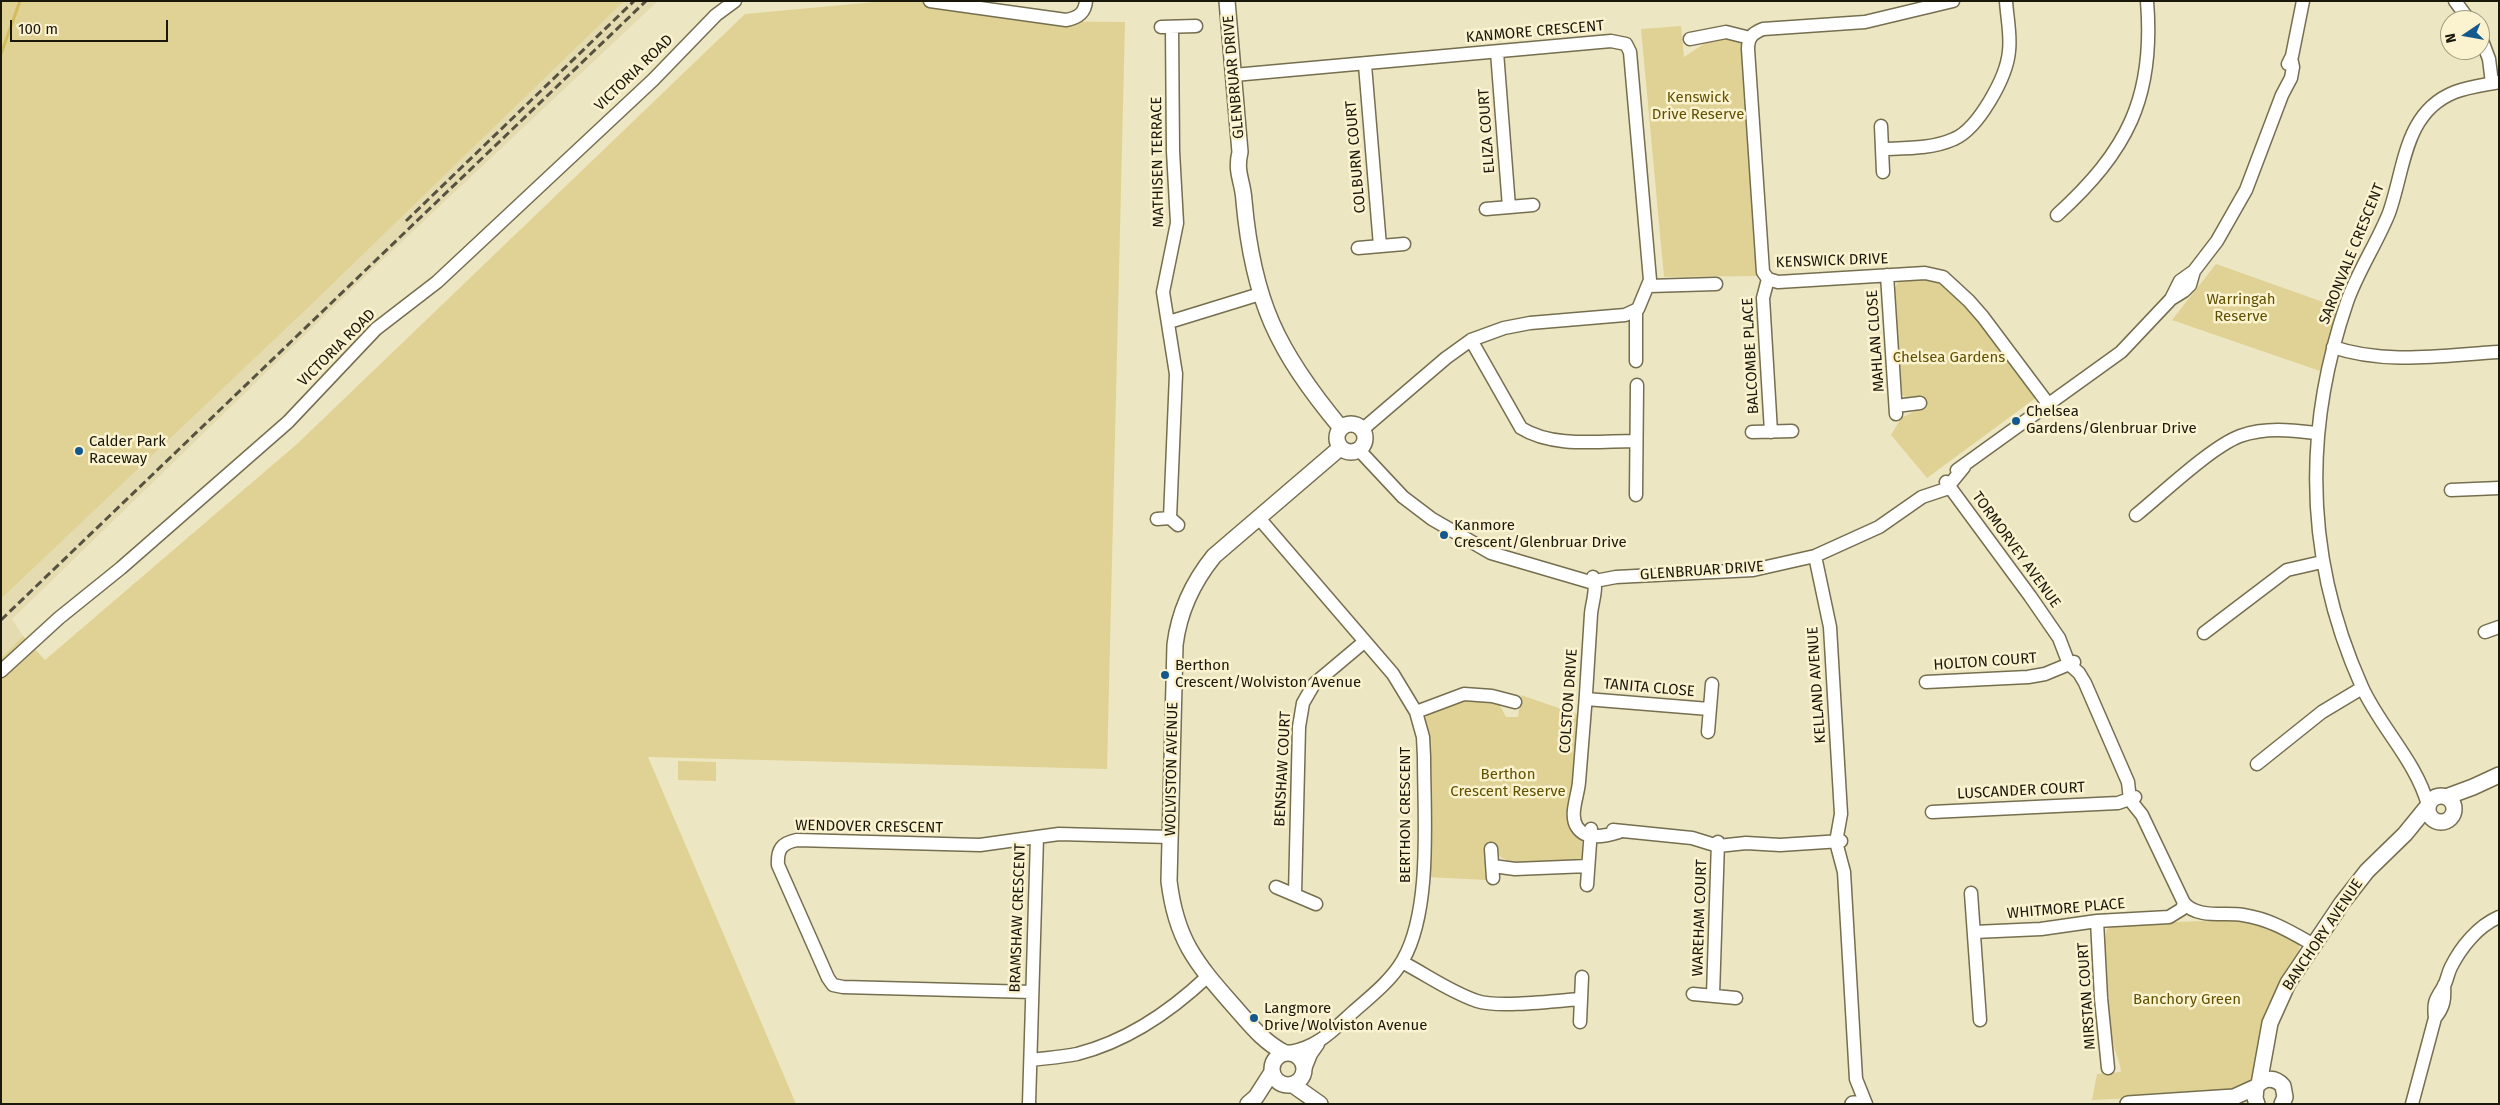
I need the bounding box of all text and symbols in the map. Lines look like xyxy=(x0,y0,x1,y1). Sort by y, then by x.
scale bar xyxy=(12,10,170,42)
north arrow xyxy=(2440,10,2490,60)
street label: GLENBRUAR DRIVE xyxy=(1220,14,1248,140)
street label: KANMORE CRESCENT xyxy=(1465,17,1605,47)
text: 100 m xyxy=(18,20,58,38)
street label: VICTORIA ROAD xyxy=(591,31,677,115)
text: N xyxy=(2442,32,2460,44)
street label: ELIZA COURT xyxy=(1475,88,1499,174)
park label: Kenswick Drive Reserve xyxy=(1652,89,1744,124)
street label: MATHISEN TERRACE xyxy=(1148,96,1168,228)
street label: COLBURN COURT xyxy=(1342,100,1370,214)
street label: SARONVALE CRESCENT xyxy=(2315,181,2389,327)
street label: KENSWICK DRIVE xyxy=(1775,250,1889,272)
street label: MAHLAN CLOSE xyxy=(1863,289,1889,393)
park label: Warringah Reserve xyxy=(2206,291,2276,326)
street label: BALCOMBE PLACE xyxy=(1739,297,1763,415)
street label: VICTORIA ROAD xyxy=(295,306,379,390)
park label: Chelsea Gardens xyxy=(1893,349,2005,367)
place label: Chelsea Gardens/Glenbruar Drive xyxy=(2026,403,2197,438)
marker: Chelsea Gardens/Glenbruar Drive xyxy=(2010,415,2022,427)
place label: Calder Park Raceway xyxy=(89,433,166,468)
marker: Calder Park Raceway xyxy=(73,445,85,457)
street label: TORMORVEY AVENUE xyxy=(1968,488,2064,612)
place label: Kanmore Crescent/Glenbruar Drive xyxy=(1454,517,1627,552)
marker: Kanmore Crescent/Glenbruar Drive xyxy=(1438,529,1450,541)
street label: GLENBRUAR DRIVE xyxy=(1639,558,1765,584)
street label: KELLAND AVENUE xyxy=(1804,626,1830,744)
street label: COLSTON DRIVE xyxy=(1556,648,1582,754)
street label: HOLTON COURT xyxy=(1933,649,2037,675)
place label: Berthon Crescent/Wolviston Avenue xyxy=(1175,657,1361,692)
marker: Berthon Crescent/Wolviston Avenue xyxy=(1159,669,1171,681)
street label: TANITA CLOSE xyxy=(1603,675,1695,701)
street label: WOLVISTON AVENUE xyxy=(1162,702,1182,836)
street label: BENSHAW COURT xyxy=(1271,711,1295,827)
street label: BERTHON CRESCENT xyxy=(1397,747,1415,883)
park label: Berthon Crescent Reserve xyxy=(1450,766,1566,801)
street label: LUSCANDER COURT xyxy=(1957,779,2085,803)
street label: WENDOVER CRESCENT xyxy=(795,817,943,837)
street label: BRAMSHAW CRESCENT xyxy=(1006,843,1030,993)
street label: WAREHAM COURT xyxy=(1689,859,1711,977)
street label: BANCHORY AVENUE xyxy=(2279,876,2367,994)
street label: WHITMORE PLACE xyxy=(2006,895,2126,923)
street label: MIRSTAN COURT xyxy=(2074,942,2100,1050)
park label: Banchory Green xyxy=(2133,991,2241,1009)
place label: Langmore Drive/Wolviston Avenue xyxy=(1264,1000,1427,1035)
marker: Langmore Drive/Wolviston Avenue xyxy=(1248,1012,1260,1024)

